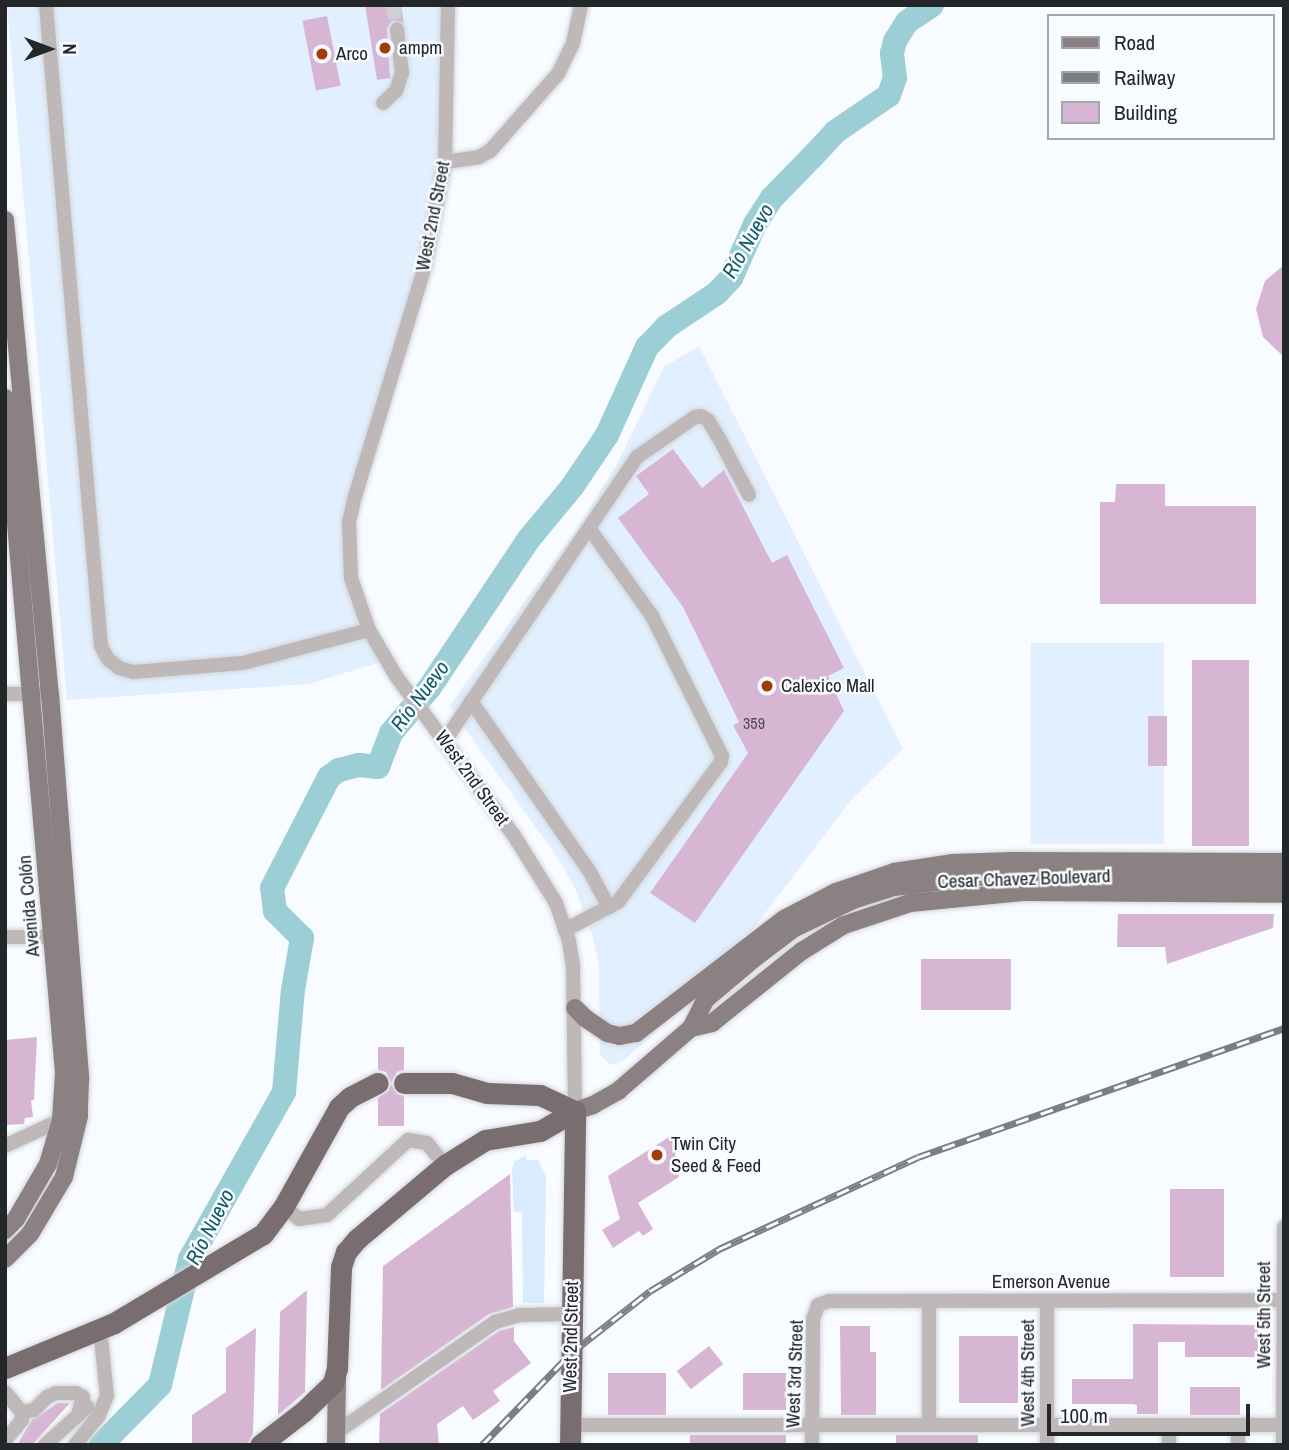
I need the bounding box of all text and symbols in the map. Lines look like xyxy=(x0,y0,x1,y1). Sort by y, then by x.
north arrow xyxy=(14,14,84,84)
legend xyxy=(1048,14,1275,140)
text: Road xyxy=(1114,28,1155,57)
place label: ampm xyxy=(399,37,442,59)
marker: ampm xyxy=(377,40,393,56)
text: N xyxy=(57,43,83,55)
place label: Arco xyxy=(336,43,368,65)
marker: Arco xyxy=(314,46,330,62)
text: Railway xyxy=(1114,63,1175,92)
text: Building xyxy=(1114,98,1177,127)
street label: West 2nd Street xyxy=(411,159,455,273)
water label: Río Nuevo xyxy=(717,199,779,283)
water label: Río Nuevo xyxy=(385,656,455,736)
place label: Calexico Mall xyxy=(781,675,874,697)
marker: Calexico Mall xyxy=(759,678,775,694)
house number: 359 xyxy=(743,713,765,733)
street label: West 2nd Street xyxy=(430,726,514,830)
street label: Avenida Colón xyxy=(13,854,45,958)
street label: Cesar Chavez Boulevard xyxy=(937,865,1111,893)
place label: Twin City Seed & Feed xyxy=(671,1133,761,1177)
marker: Twin City Seed & Feed xyxy=(649,1147,665,1163)
water label: Río Nuevo xyxy=(180,1185,240,1269)
street label: West 5th Street xyxy=(1253,1261,1275,1369)
street label: Emerson Avenue xyxy=(991,1271,1111,1293)
street label: West 2nd Street xyxy=(559,1281,583,1393)
street label: West 4th Street xyxy=(1017,1319,1039,1427)
street label: West 3rd Street xyxy=(782,1320,808,1428)
scale bar xyxy=(1051,1390,1254,1434)
text: 100 m xyxy=(1060,1401,1108,1430)

